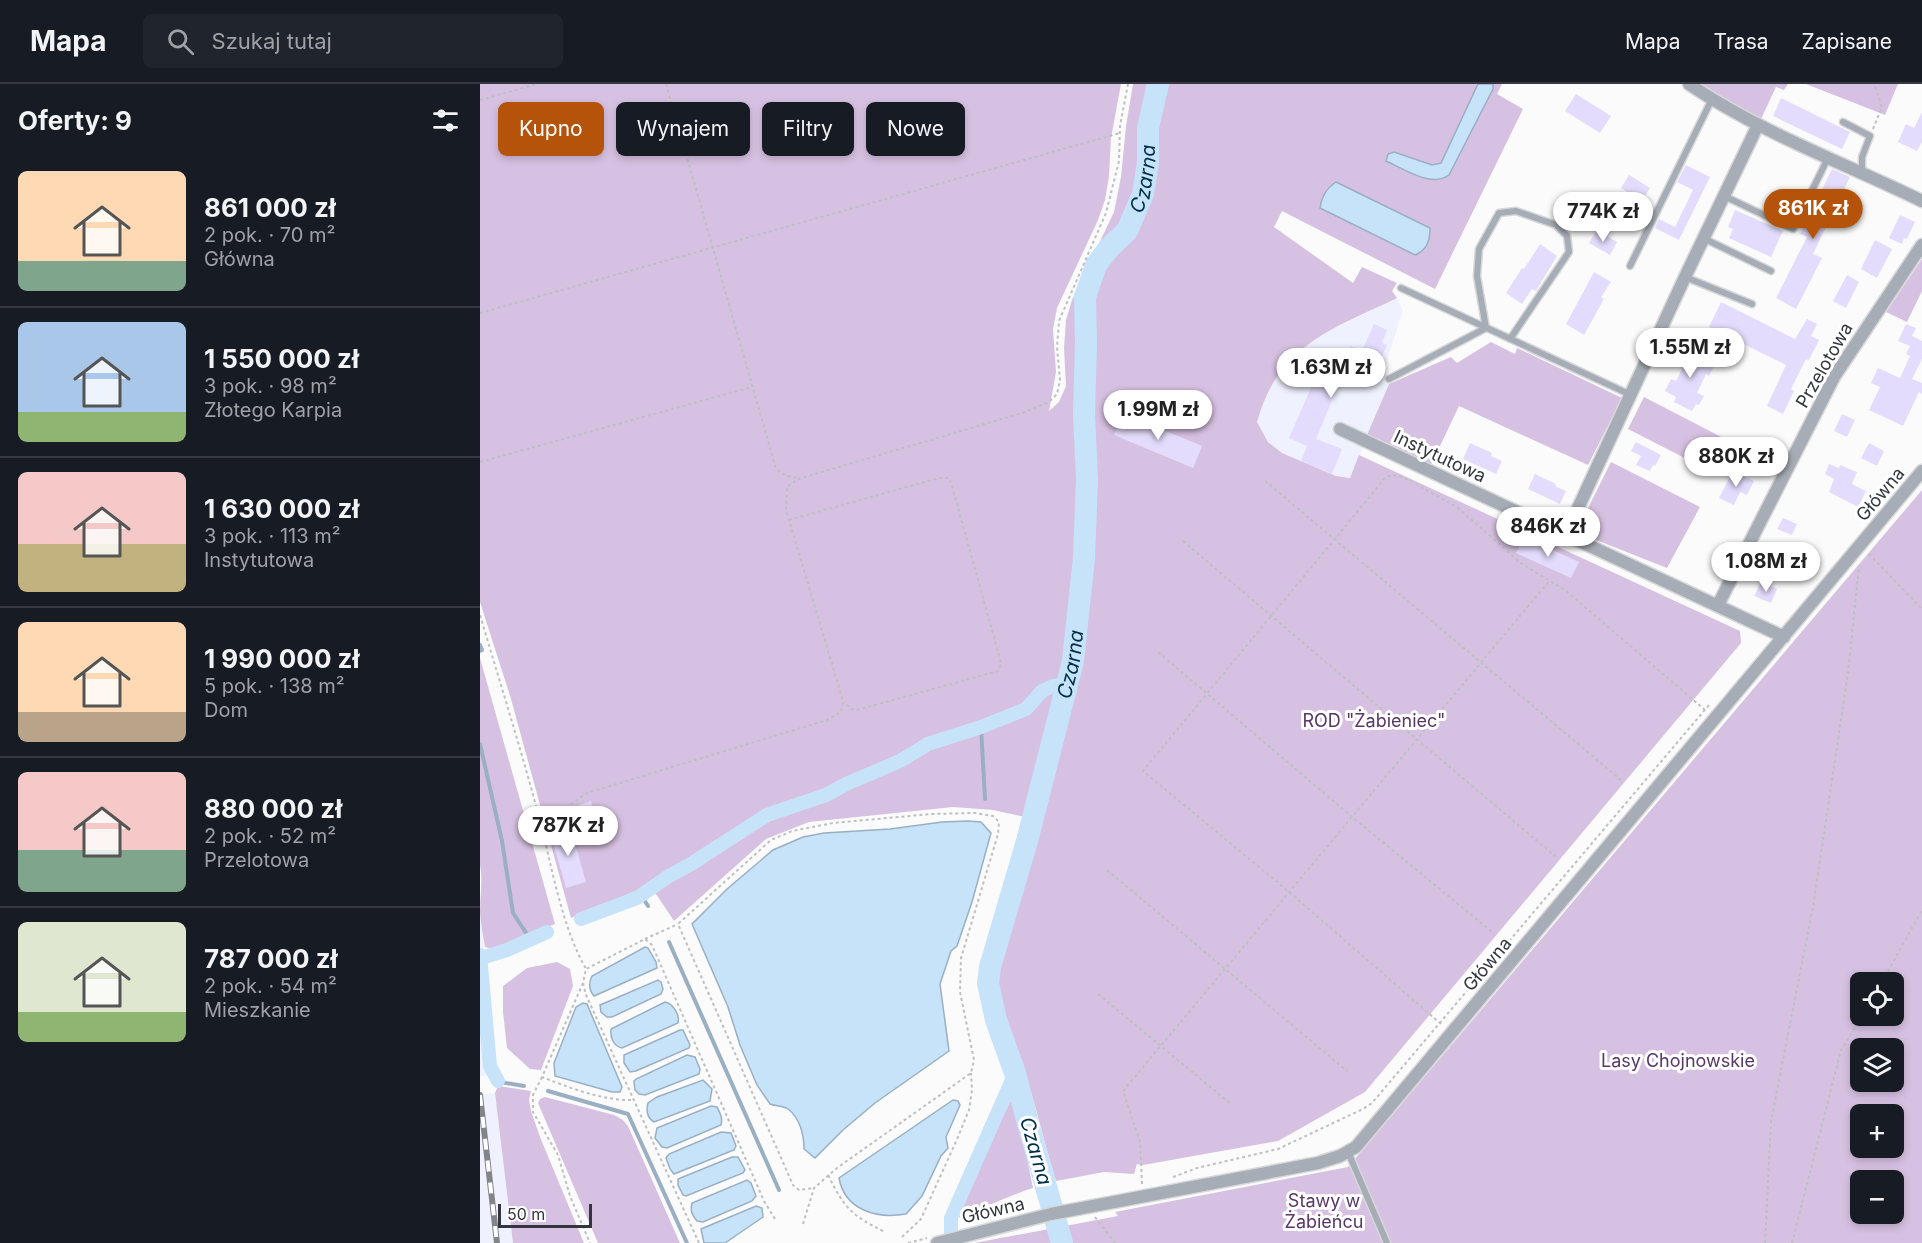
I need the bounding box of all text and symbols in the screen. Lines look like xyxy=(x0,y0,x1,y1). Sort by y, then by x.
search box xyxy=(143,14,563,68)
text: Mapa xyxy=(30,24,107,58)
icon: search xyxy=(164,25,197,58)
text: Szukaj tutaj xyxy=(212,28,332,54)
text: Mapa xyxy=(1625,29,1681,54)
text: Trasa xyxy=(1714,29,1769,54)
text: Zapisane xyxy=(1802,29,1892,54)
chip: Kupno xyxy=(498,102,604,156)
chip: Wynajem xyxy=(616,102,750,156)
chip: Filtry xyxy=(762,102,854,156)
chip: Nowe xyxy=(866,102,965,156)
icon: filters xyxy=(429,104,462,137)
text: Oferty: 9 xyxy=(18,105,132,136)
water label: Czarna xyxy=(1124,144,1161,217)
pin: 861K zł xyxy=(1758,189,1868,240)
text: 861 000 zł xyxy=(204,192,336,223)
pin: 774K zł xyxy=(1548,192,1658,243)
icon: home xyxy=(66,195,138,267)
text: 861K zł xyxy=(1778,196,1848,220)
text: 774K zł xyxy=(1567,199,1639,223)
text: 2 pok. · 70 m² xyxy=(204,223,335,247)
text: Główna xyxy=(204,247,275,271)
street label: Przelotowa xyxy=(1791,319,1857,411)
pin: 1.55M zł xyxy=(1628,328,1752,379)
text: 1.55M zł xyxy=(1650,335,1731,359)
text: 1 550 000 zł xyxy=(204,343,359,374)
icon: home xyxy=(66,346,138,418)
pin: 1.63M zł xyxy=(1269,348,1393,399)
text: 1.63M zł xyxy=(1291,355,1371,379)
text: 3 pok. · 98 m² xyxy=(204,374,337,398)
pin: 1.99M zł xyxy=(1096,390,1220,441)
text: 1.99M zł xyxy=(1117,397,1199,421)
text: Złotego Karpia xyxy=(204,398,342,422)
street label: Instytutowa xyxy=(1391,426,1489,486)
pin: 880K zł xyxy=(1681,437,1791,488)
text: 880K zł xyxy=(1698,444,1774,468)
street label: Główna xyxy=(1851,463,1909,525)
text: 1 630 000 zł xyxy=(204,493,359,524)
icon: home xyxy=(66,496,138,568)
pin: 846K zł xyxy=(1493,507,1603,558)
text: 846K zł xyxy=(1510,514,1586,538)
text: 3 pok. · 113 m² xyxy=(204,524,341,548)
pin: 1.08M zł xyxy=(1704,542,1828,593)
text: Instytutowa xyxy=(204,548,314,572)
text: 1.08M zł xyxy=(1725,549,1807,573)
water label: Czarna xyxy=(1052,629,1088,701)
text: 1 990 000 zł xyxy=(204,643,360,674)
icon: home xyxy=(66,646,138,718)
text: 5 pok. · 138 m² xyxy=(204,674,345,698)
text: Dom xyxy=(204,698,248,722)
park label: ROD "Żabieniec" xyxy=(1303,709,1445,731)
text: 880 000 zł xyxy=(204,793,342,824)
icon: home xyxy=(66,796,138,868)
pin: 787K zł xyxy=(513,806,623,857)
text: 787K zł xyxy=(532,813,604,837)
text: 2 pok. · 52 m² xyxy=(204,824,336,848)
text: Przelotowa xyxy=(204,848,309,872)
street label: Główna xyxy=(1458,933,1516,995)
text: 787 000 zł xyxy=(204,943,338,974)
icon: home xyxy=(66,946,138,1018)
map controls xyxy=(1850,972,1904,1224)
button: locate xyxy=(1850,972,1904,1026)
text: 2 pok. · 54 m² xyxy=(204,974,337,998)
text: Mieszkanie xyxy=(204,998,311,1022)
button: layers xyxy=(1850,1038,1904,1092)
park label: Lasy Chojnowskie xyxy=(1601,1050,1755,1071)
button: + xyxy=(1850,1104,1904,1158)
water label: Czarna xyxy=(1015,1114,1057,1188)
button: − xyxy=(1850,1170,1904,1224)
park label: Stawy w Żabieńcu xyxy=(1285,1190,1363,1232)
street label: Główna xyxy=(960,1193,1026,1227)
scale bar xyxy=(498,1201,592,1228)
text: 50 m xyxy=(507,1204,545,1224)

